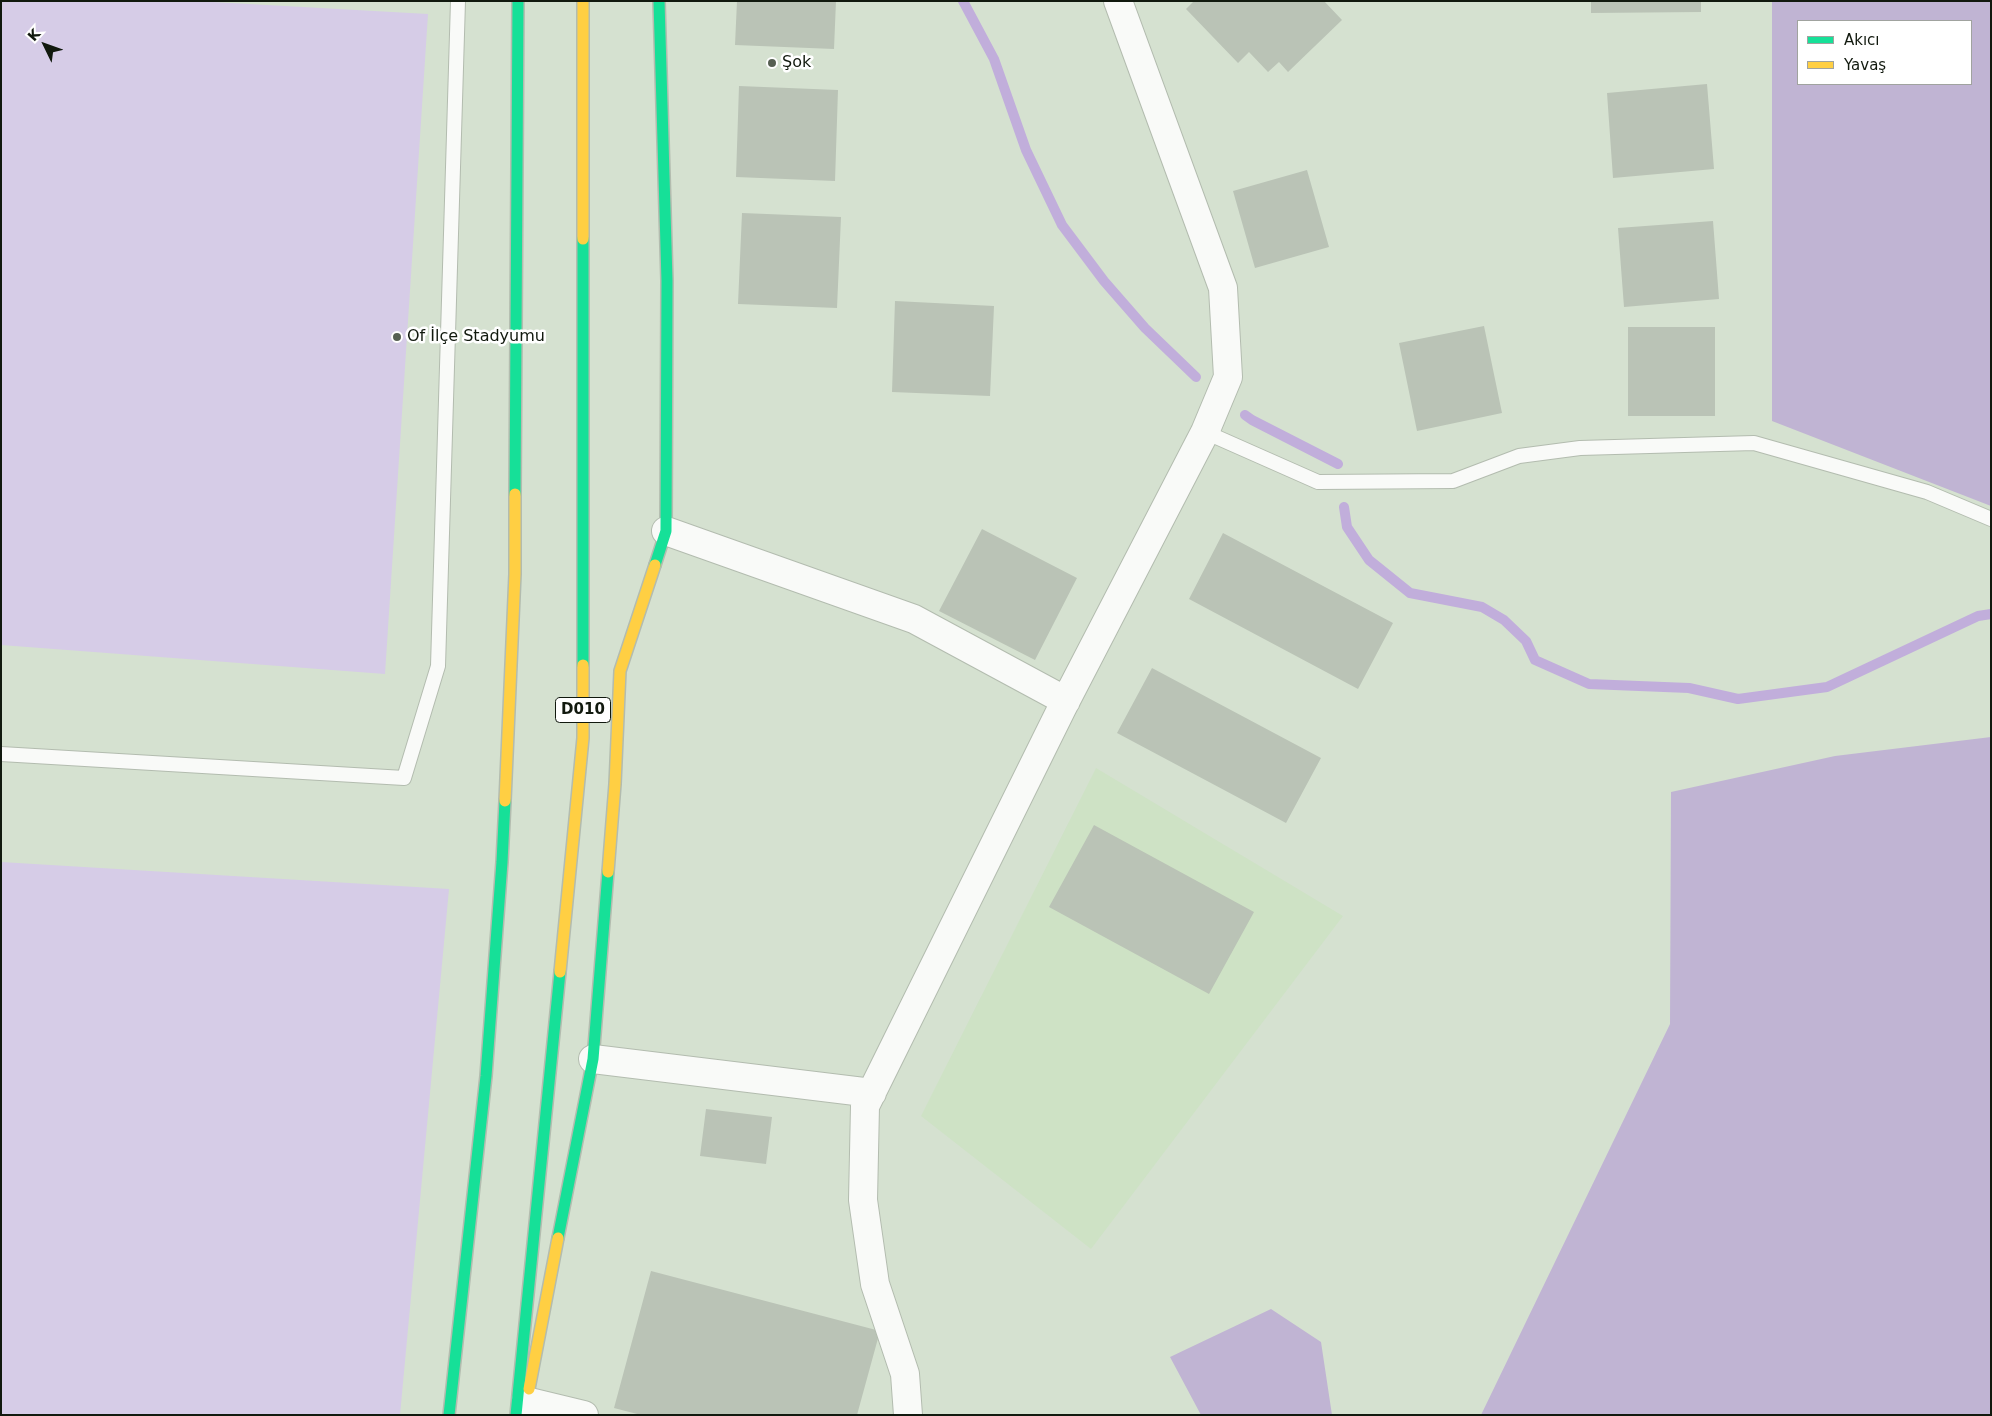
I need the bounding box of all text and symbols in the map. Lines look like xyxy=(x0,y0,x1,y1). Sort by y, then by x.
north arrow xyxy=(20,20,70,70)
legend xyxy=(1797,20,1972,85)
text: K xyxy=(24,26,43,44)
text: Akıcı xyxy=(1844,31,1880,49)
place label: Şok xyxy=(782,53,811,73)
text: Yavaş xyxy=(1844,56,1886,74)
marker: Şok xyxy=(766,57,778,69)
place label: Of İlçe Stadyumu xyxy=(407,327,545,347)
marker: Of İlçe Stadyumu xyxy=(391,331,403,343)
road number: D010 xyxy=(556,698,610,722)

